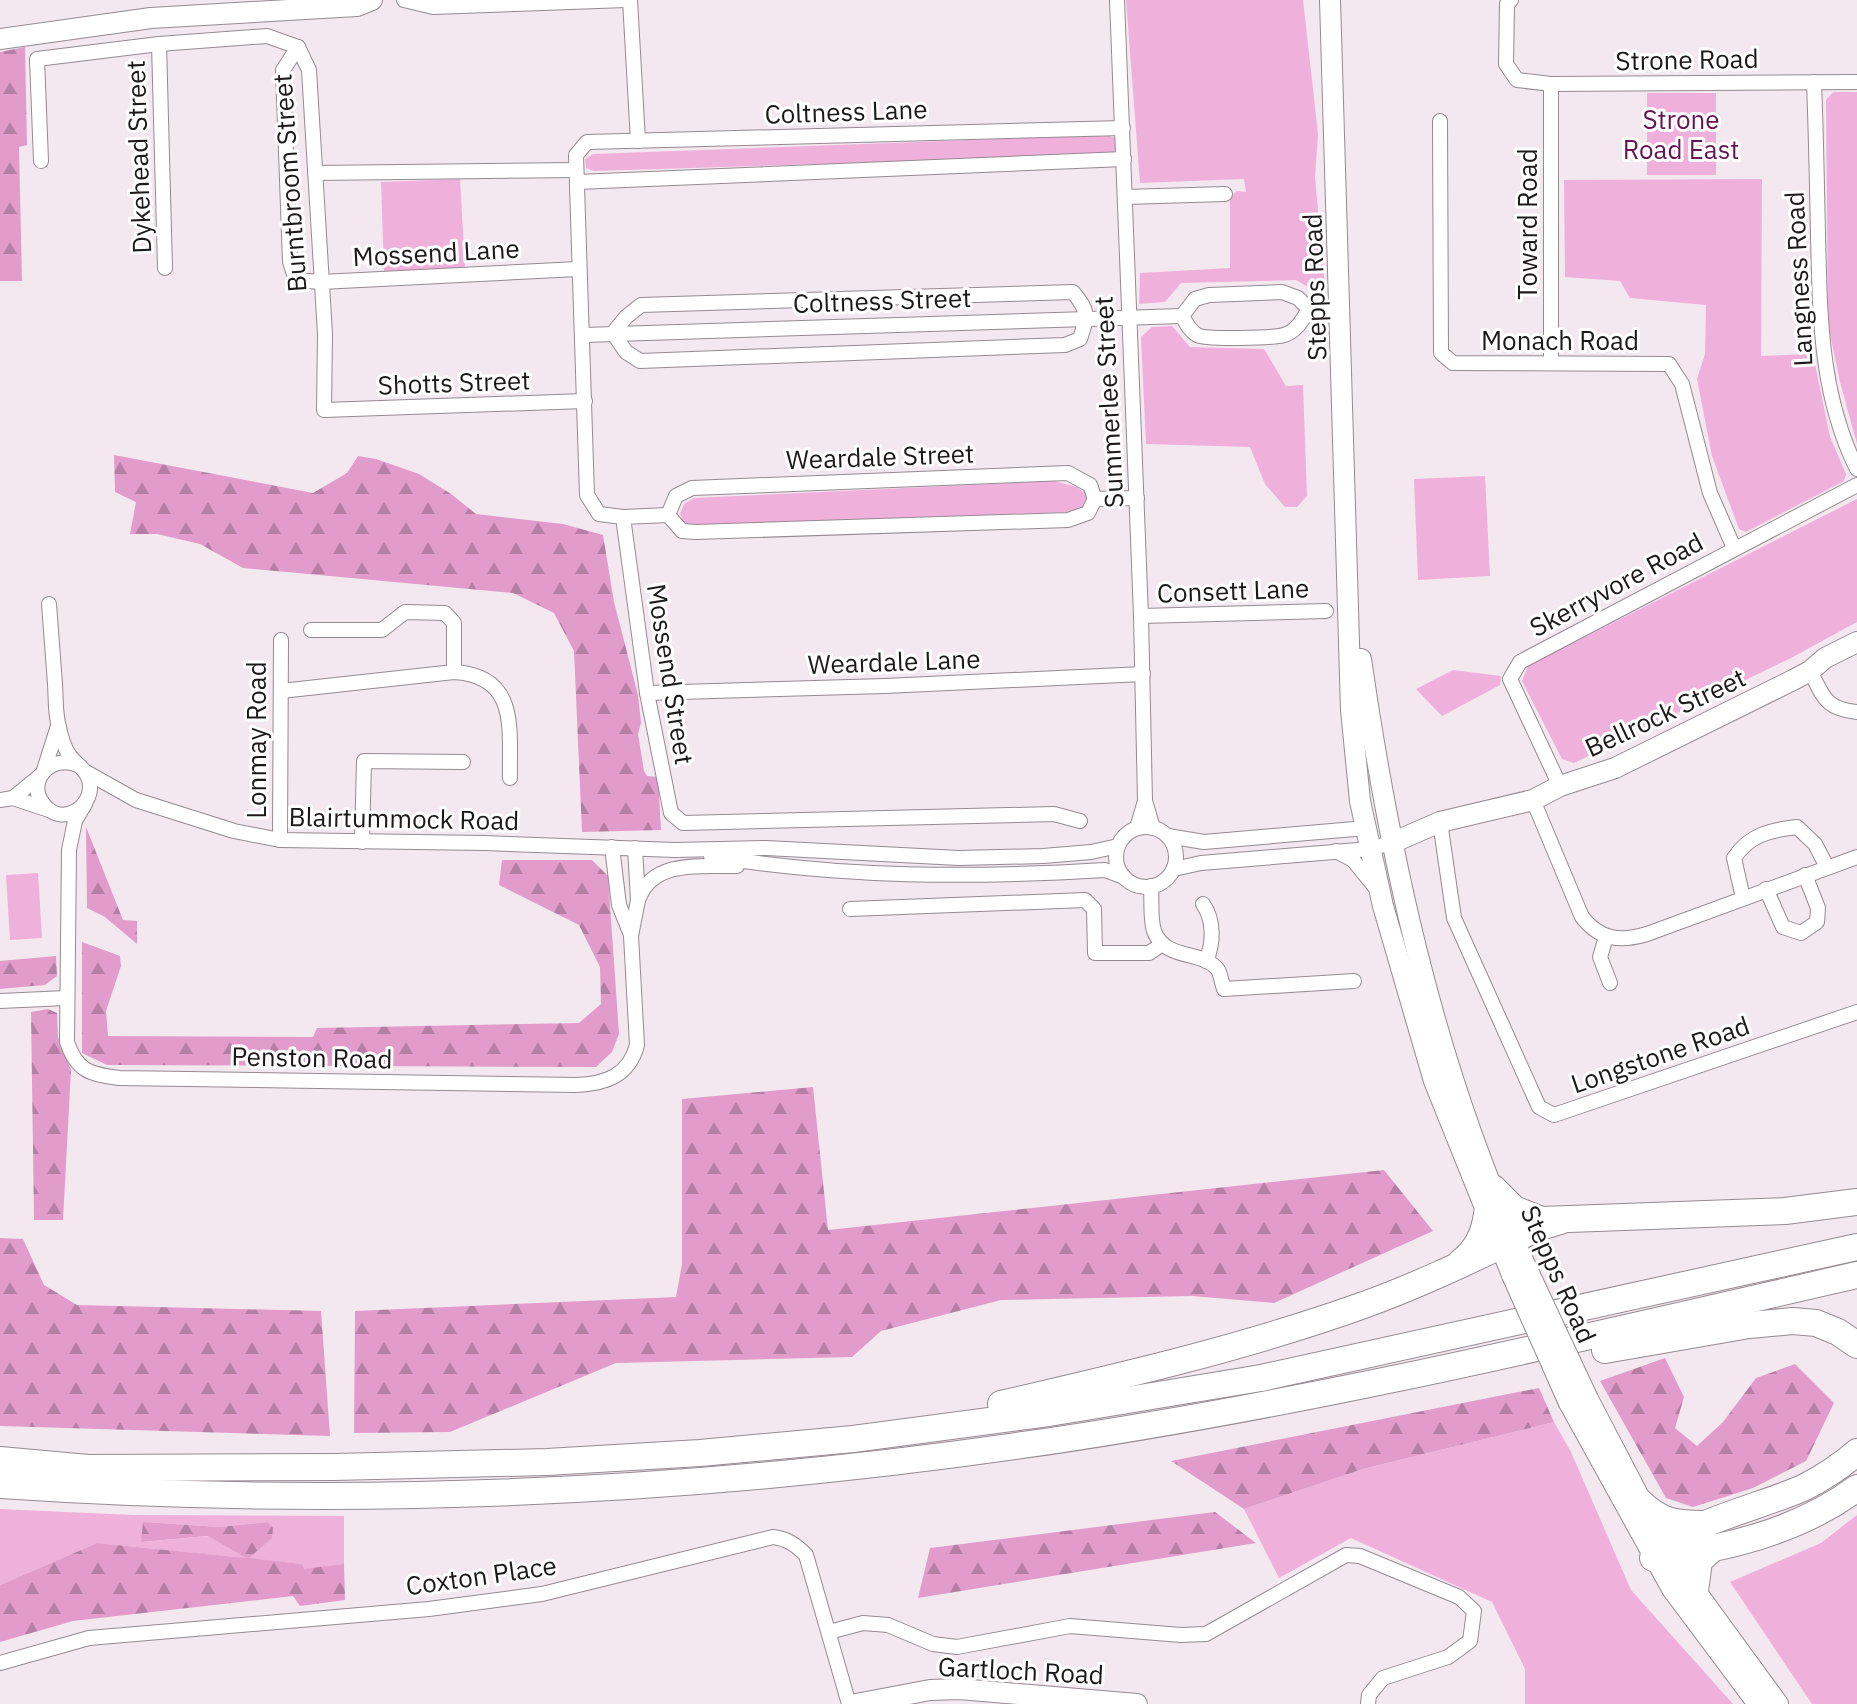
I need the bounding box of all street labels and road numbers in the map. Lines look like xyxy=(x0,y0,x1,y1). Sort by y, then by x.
street label: Strone Road xyxy=(1615,41,1759,77)
street label: Dykehead Street xyxy=(118,60,158,254)
street label: Burntbroom Street xyxy=(264,73,314,293)
street label: Coltness Lane xyxy=(764,91,928,131)
street label: Toward Road xyxy=(1510,148,1544,300)
street label: Langness Road xyxy=(1776,190,1820,368)
street label: Stepps Road xyxy=(1294,213,1334,361)
street label: Mossend Lane xyxy=(352,231,520,273)
street label: Coltness Street xyxy=(792,280,972,320)
street label: Summerlee Street xyxy=(1085,295,1131,509)
street label: Monach Road xyxy=(1481,323,1639,357)
street label: Shotts Street xyxy=(377,362,531,402)
street label: Weardale Street xyxy=(785,436,975,476)
street label: Skerryvore Road xyxy=(1523,524,1709,644)
street label: Consett Lane xyxy=(1156,570,1310,610)
street label: Mossend Street xyxy=(640,581,702,767)
street label: Weardale Lane xyxy=(807,641,981,681)
street label: Bellrock Street xyxy=(1579,660,1751,764)
street label: Lonmay Road xyxy=(239,661,273,819)
street label: Blairtummock Road xyxy=(288,799,520,837)
street label: Longstone Road xyxy=(1566,1008,1754,1100)
street label: Penston Road xyxy=(231,1039,393,1075)
street label: Stepps Road xyxy=(1514,1200,1604,1348)
street label: Coxton Place xyxy=(403,1548,559,1602)
street label: Gartloch Road xyxy=(937,1649,1105,1691)

